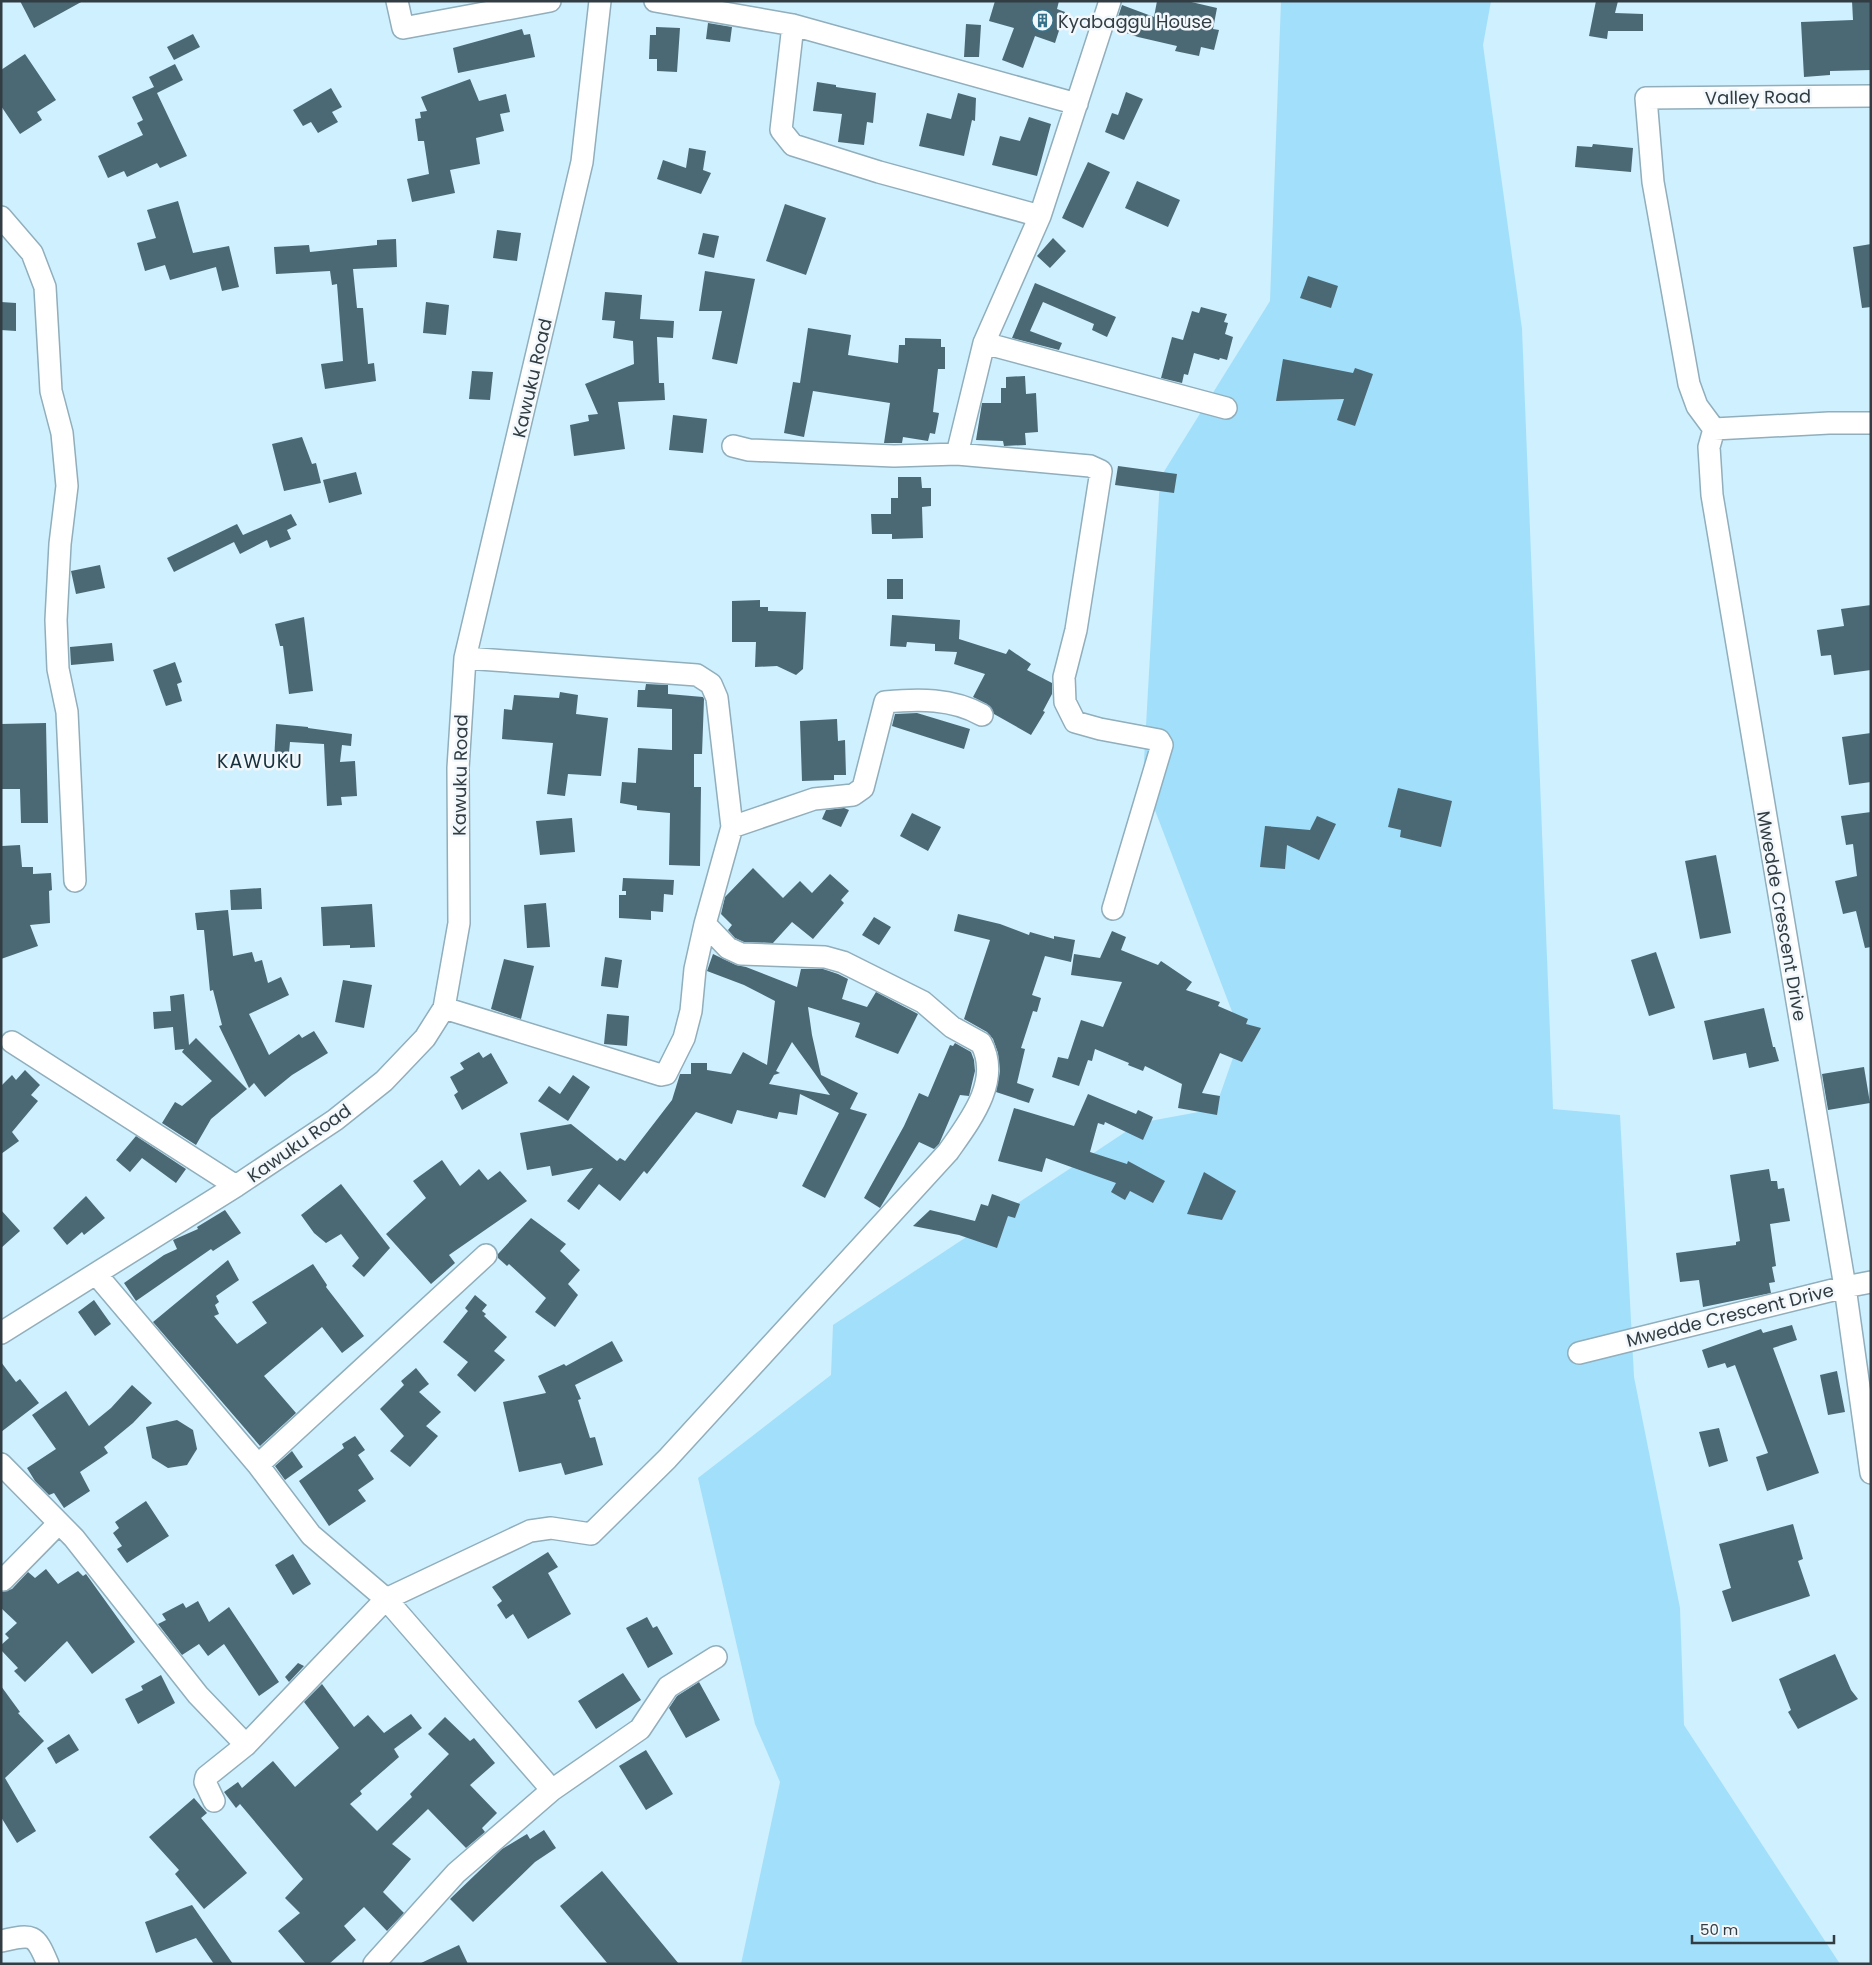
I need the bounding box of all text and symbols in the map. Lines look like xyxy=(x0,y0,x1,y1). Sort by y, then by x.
building icon: Kyabaggu House xyxy=(1030,9,1054,33)
place label: Kyabaggu House xyxy=(1058,9,1212,34)
street label: Valley Road xyxy=(1705,84,1811,110)
street label: Kawuku Road xyxy=(506,316,558,440)
street label: Kawuku Road xyxy=(446,714,474,836)
district label: KAWUKU xyxy=(217,748,303,775)
street label: Mwedde Crescent Drive xyxy=(1751,809,1813,1023)
street label: Kawuku Road xyxy=(242,1098,356,1188)
street label: Mwedde Crescent Drive xyxy=(1624,1277,1836,1353)
scale bar xyxy=(1692,1912,1834,1944)
text: 50 m xyxy=(1700,1919,1738,1940)

